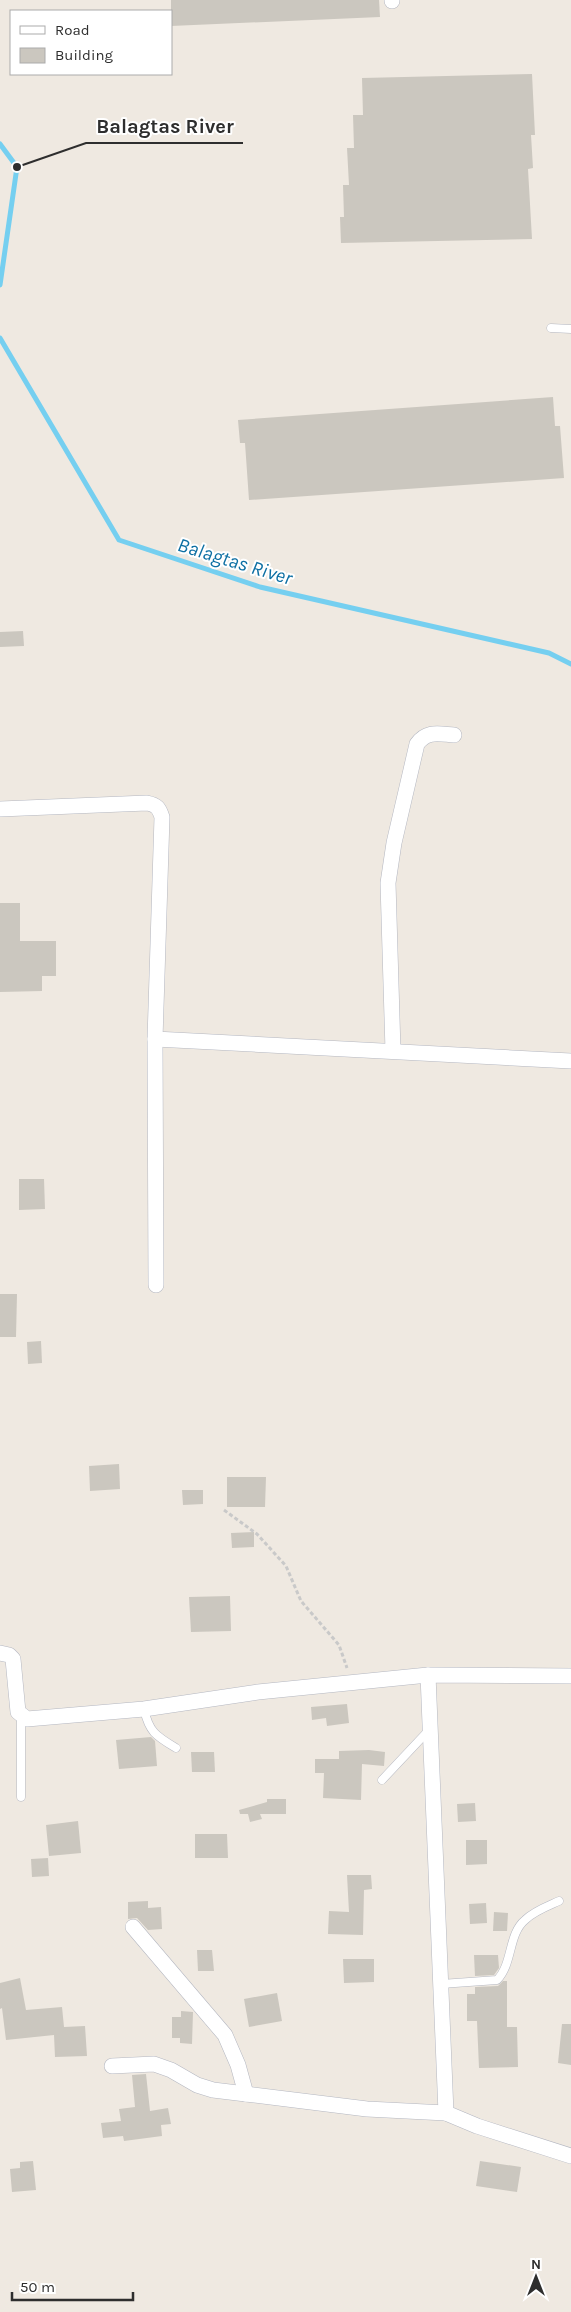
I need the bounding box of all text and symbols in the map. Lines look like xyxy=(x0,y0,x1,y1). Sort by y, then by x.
legend xyxy=(10,10,172,75)
text: Road xyxy=(55,21,90,39)
text: Building xyxy=(55,46,113,64)
callout: Balagtas River xyxy=(86,108,243,143)
text: Balagtas River xyxy=(96,115,234,138)
water label: Balagtas River xyxy=(175,533,296,590)
north arrow xyxy=(511,2252,561,2302)
text: N xyxy=(531,2256,541,2273)
scale bar xyxy=(12,2270,134,2302)
text: 50 m xyxy=(20,2278,55,2296)

